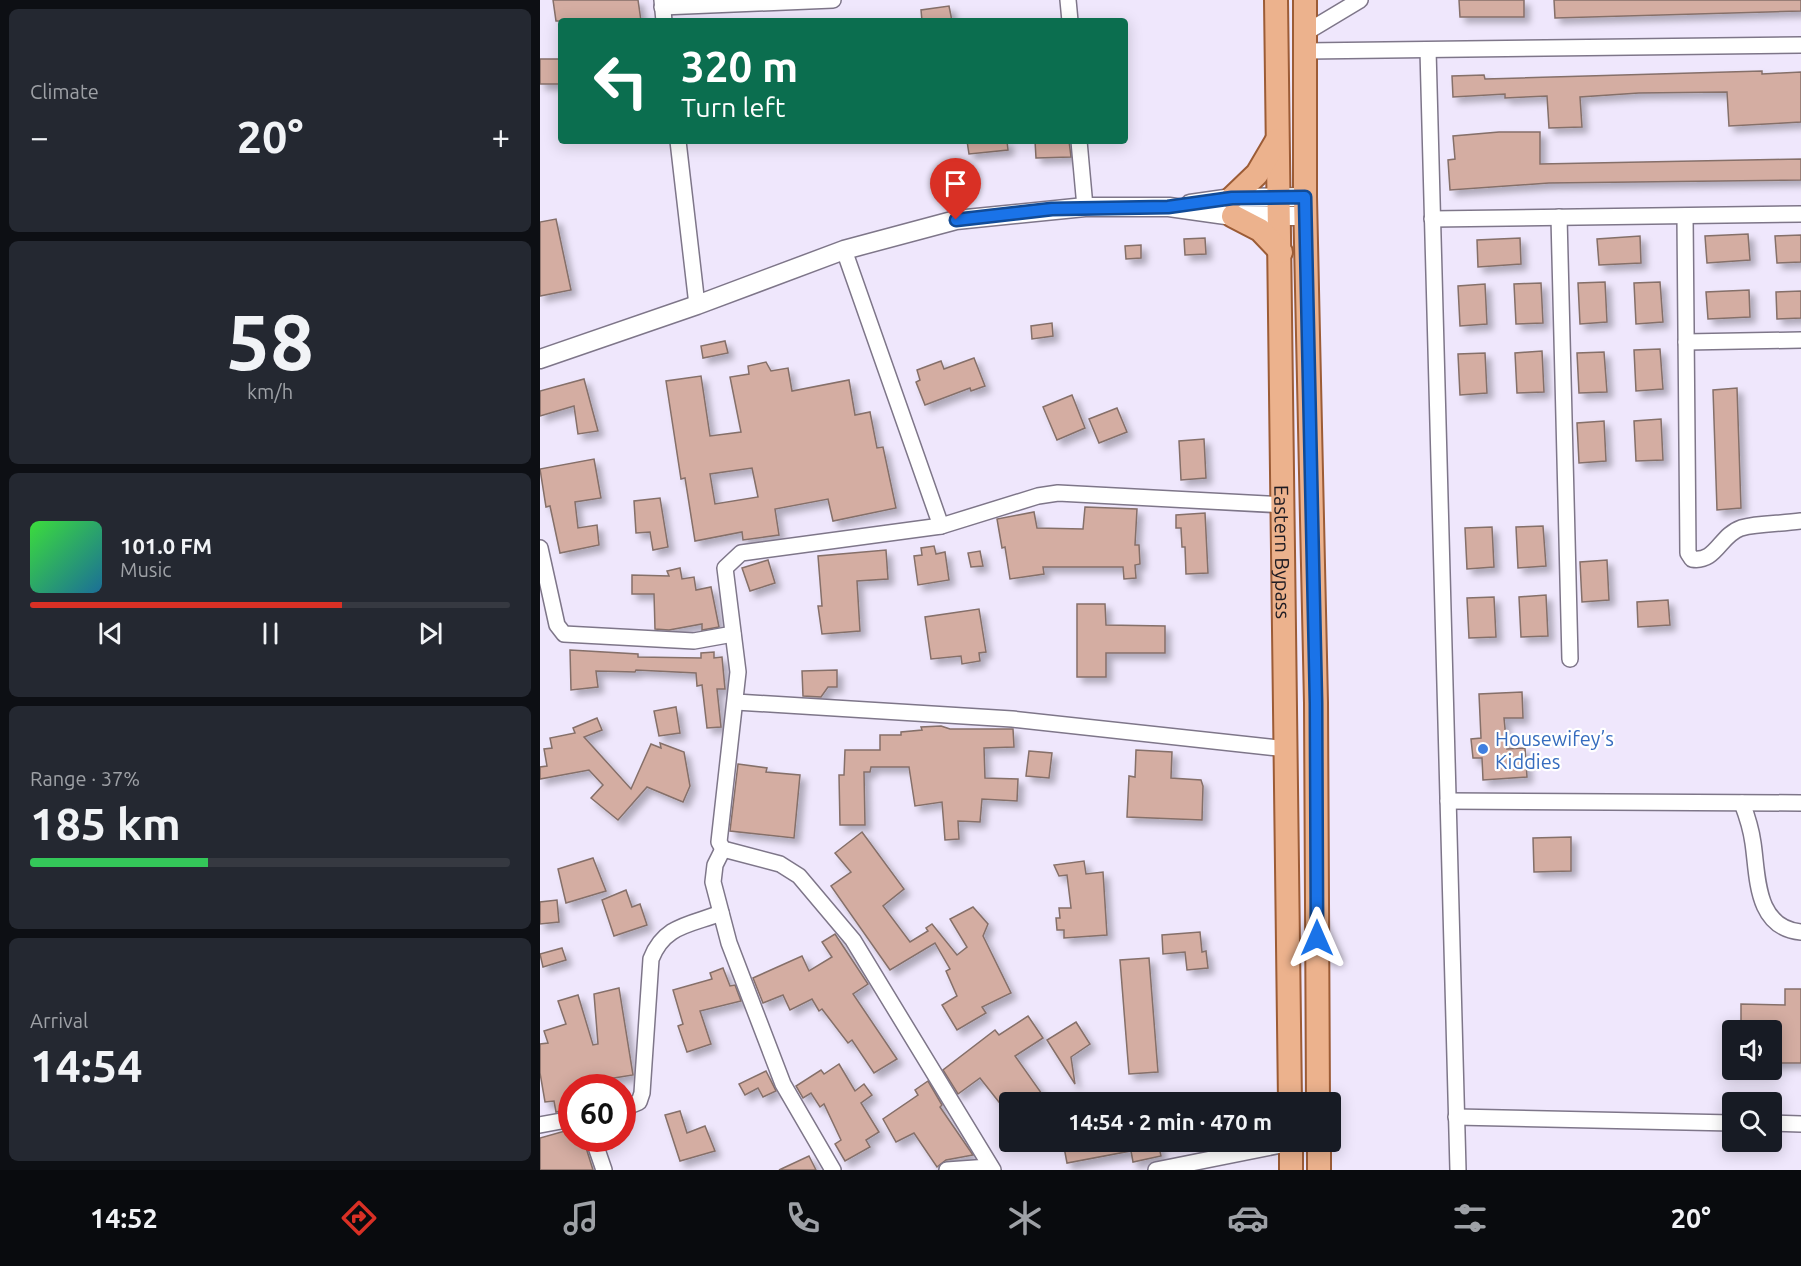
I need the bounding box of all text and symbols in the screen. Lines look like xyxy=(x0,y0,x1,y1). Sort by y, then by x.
icon: left xyxy=(582,42,660,120)
text: 320 m xyxy=(681,43,798,90)
text: Climate xyxy=(30,80,99,103)
text: Turn left xyxy=(681,92,785,122)
text: 20° xyxy=(237,111,303,162)
text: − xyxy=(30,118,49,155)
text: + xyxy=(491,118,510,155)
pin xyxy=(930,158,981,220)
icon: arrive xyxy=(939,167,972,200)
text: 58 xyxy=(226,297,314,385)
text: km/h xyxy=(247,380,293,403)
street label: Eastern Bypass xyxy=(1271,485,1295,619)
text: 101.0 FM xyxy=(120,533,212,558)
text: Music xyxy=(120,558,172,581)
icon: previous xyxy=(94,617,127,650)
icon: pause xyxy=(254,617,287,650)
icon: next xyxy=(414,617,447,650)
place label: Housewifey’s Kiddies xyxy=(1495,727,1614,773)
marker: Housewifey’s Kiddies xyxy=(1476,742,1490,756)
text: Range · 37% xyxy=(30,767,140,790)
text: 185 km xyxy=(30,798,181,849)
position arrow xyxy=(1285,906,1349,970)
text: Arrival xyxy=(30,1009,88,1032)
map controls xyxy=(1722,1020,1782,1152)
button: sound xyxy=(1722,1020,1782,1080)
text: 14:54 xyxy=(30,1040,143,1091)
speed limit sign: 60 xyxy=(558,1074,636,1152)
button: search xyxy=(1722,1092,1782,1152)
text: 14:54 · 2 min · 470 m xyxy=(1068,1109,1272,1134)
icon: directions xyxy=(338,1197,380,1239)
icon: music xyxy=(560,1197,602,1239)
icon: phone xyxy=(782,1197,824,1239)
icon: climate xyxy=(1004,1197,1046,1239)
icon: car xyxy=(1227,1197,1269,1239)
icon: filters xyxy=(1449,1197,1491,1239)
text: 14:52 xyxy=(90,1203,158,1233)
text: 20° xyxy=(1671,1203,1711,1233)

